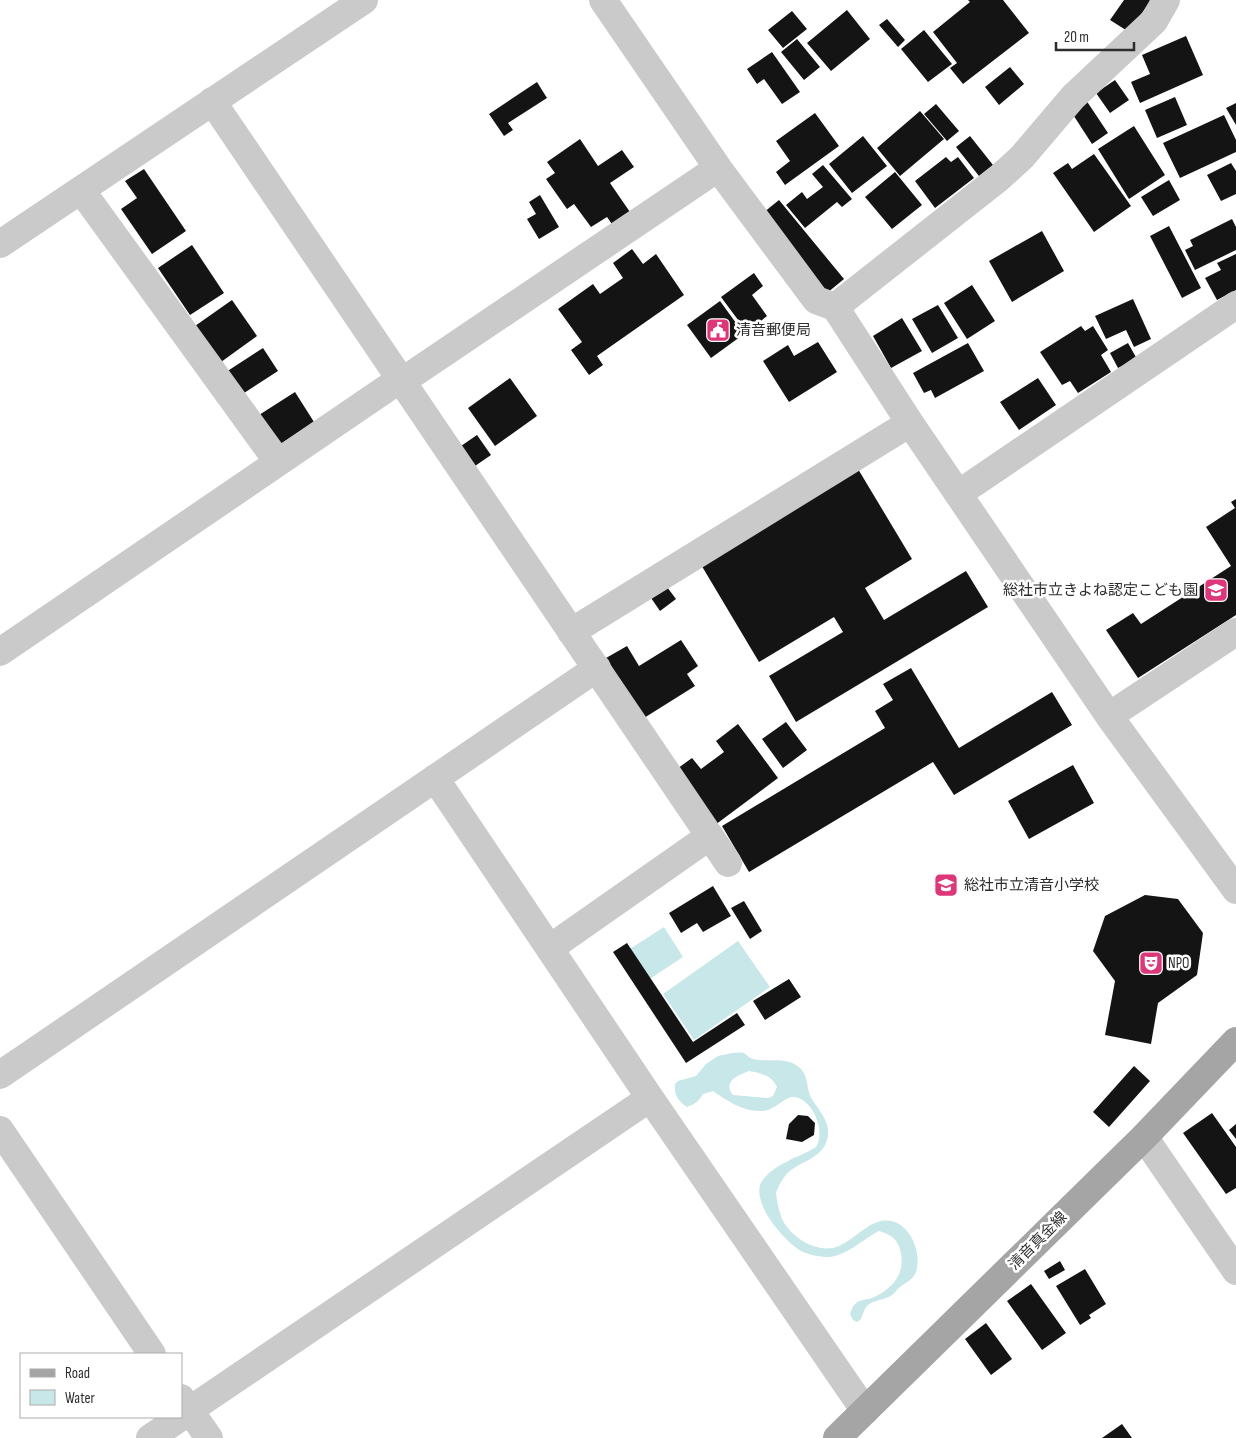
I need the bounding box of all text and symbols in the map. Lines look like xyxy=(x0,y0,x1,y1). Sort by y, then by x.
scale bar xyxy=(1056,20,1134,52)
text: 20 m xyxy=(1064,28,1089,47)
public building icon: 清音郵便局 xyxy=(705,317,731,343)
place label: 清音郵便局 xyxy=(736,321,811,340)
school or university icon: 総社市立きよね認定こども園 xyxy=(1203,577,1229,603)
place label: 総社市立きよね認定こども園 xyxy=(1003,581,1198,600)
school or university icon: 総社市立清音小学校 xyxy=(933,872,959,898)
place label: 総社市立清音小学校 xyxy=(964,876,1099,895)
theatre icon: NPO xyxy=(1138,950,1164,976)
place label: NPO xyxy=(1168,954,1189,973)
street label: 清音真金線 xyxy=(1005,1208,1071,1274)
legend xyxy=(20,1353,182,1418)
text: Road xyxy=(65,1364,90,1383)
text: Water xyxy=(65,1389,96,1408)

